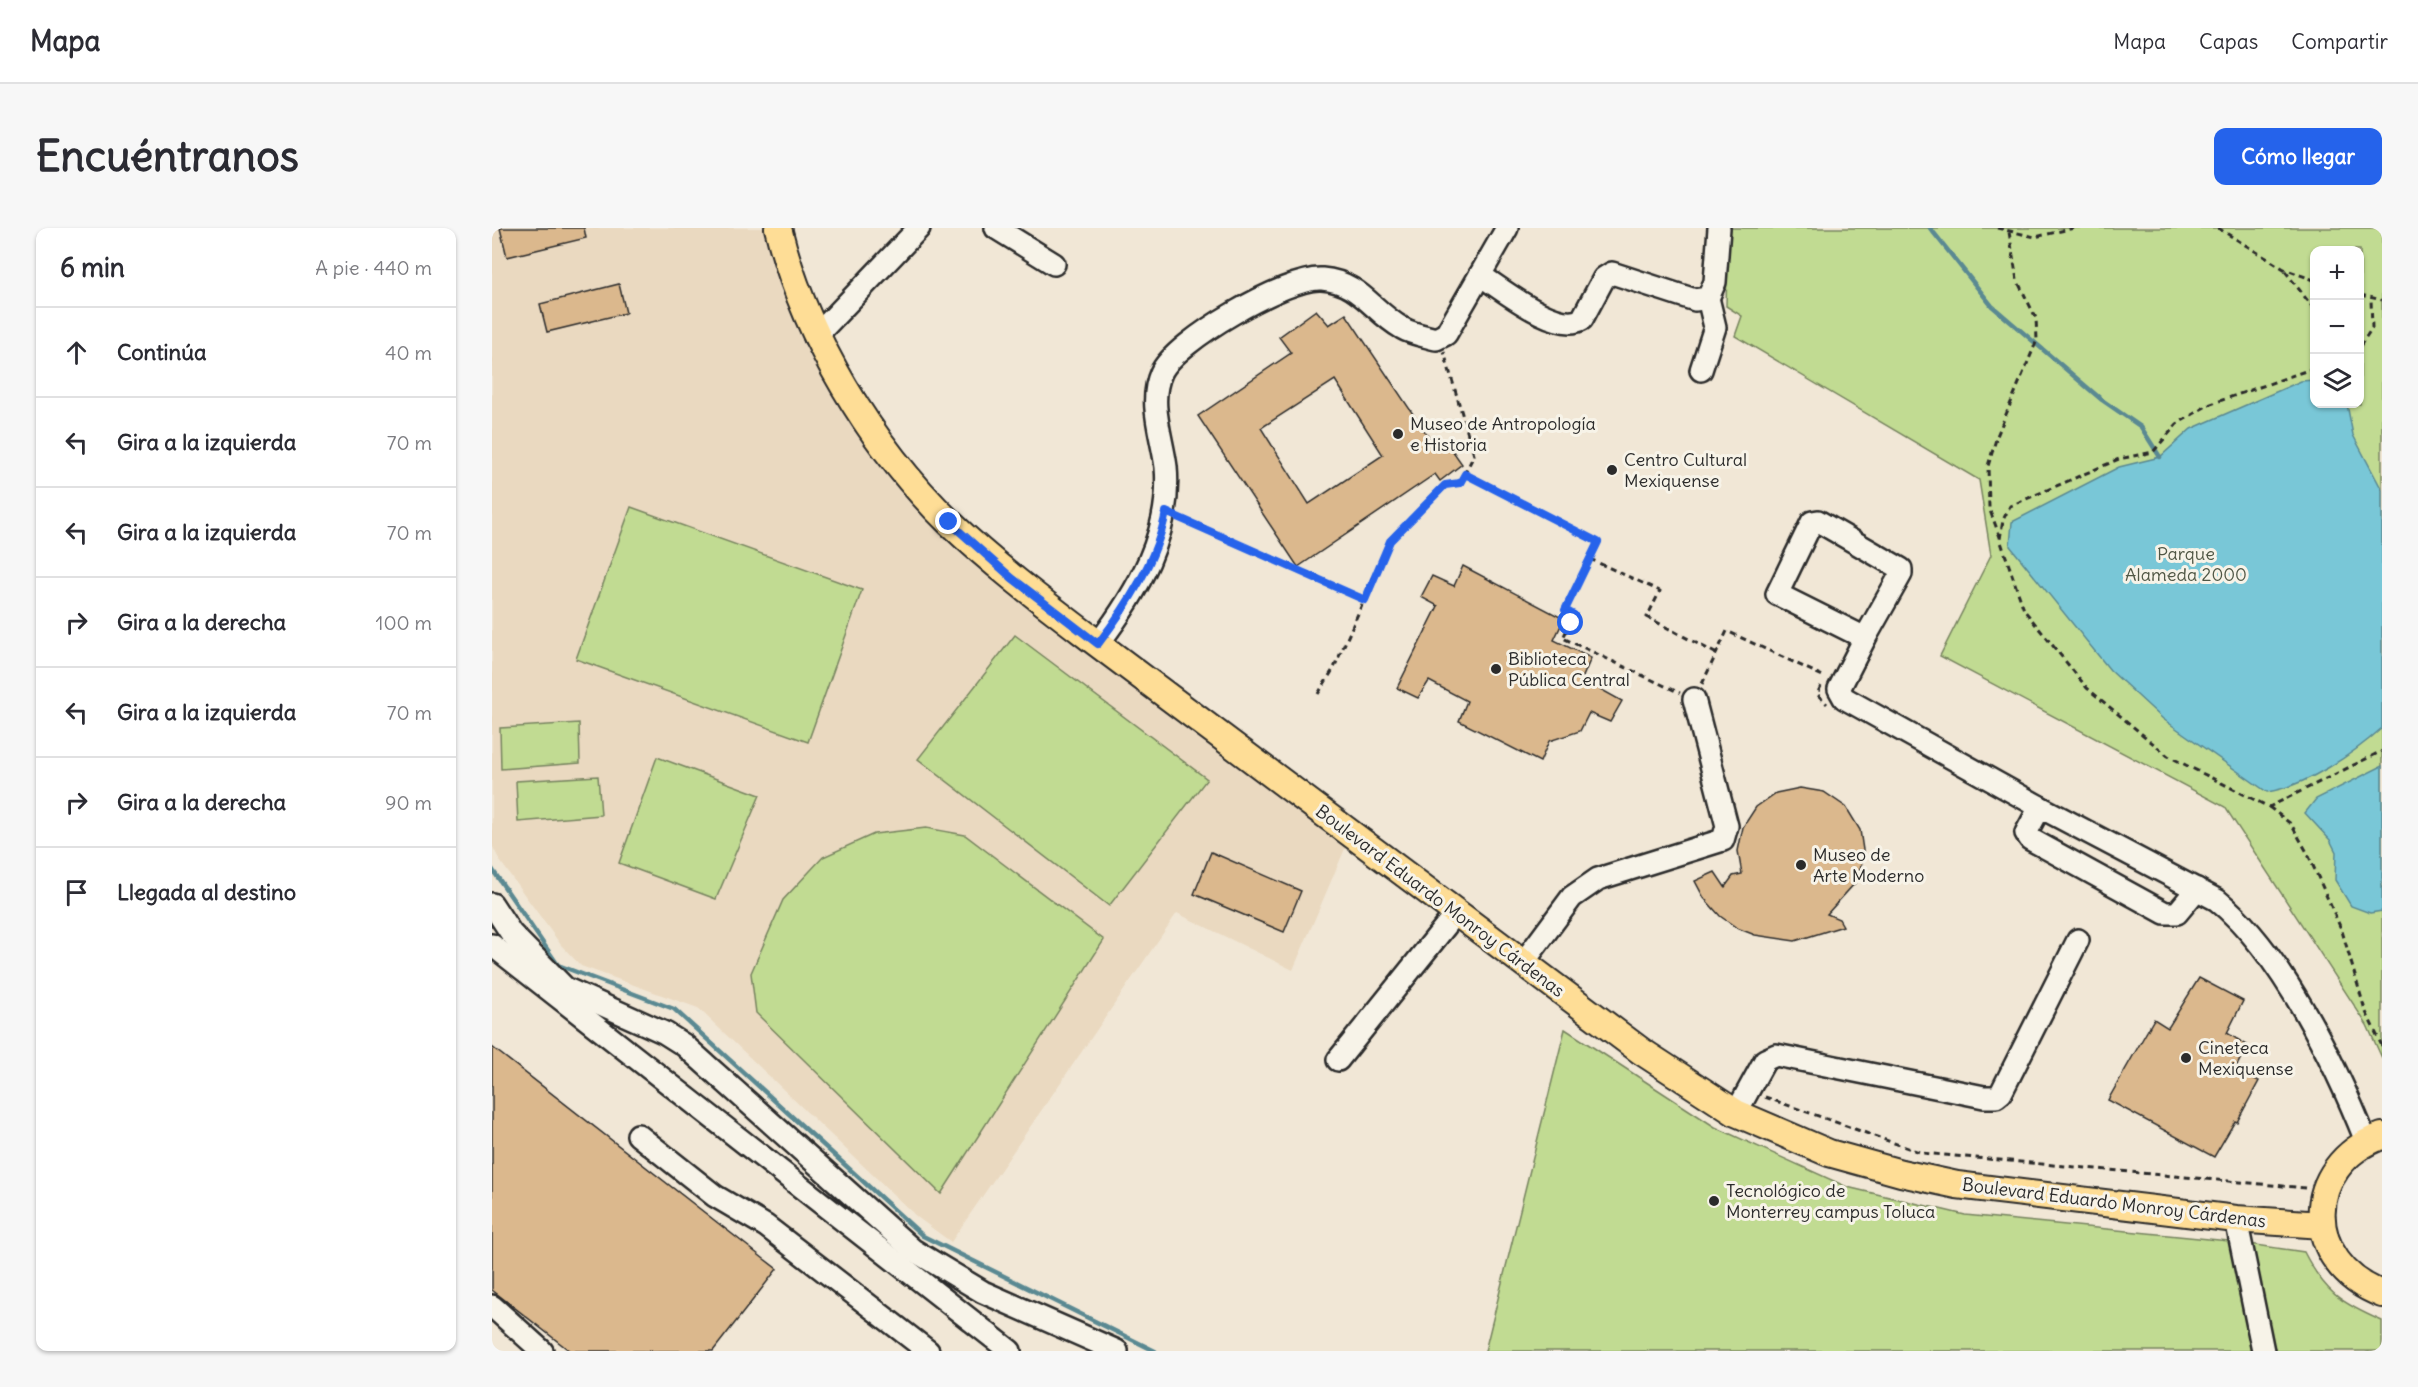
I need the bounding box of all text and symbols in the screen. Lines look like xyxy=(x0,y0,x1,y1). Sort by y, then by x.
text: Mapa xyxy=(30,23,100,59)
text: Mapa xyxy=(2113,28,2166,55)
text: Capas xyxy=(2199,28,2258,55)
text: Compartir xyxy=(2291,28,2388,55)
button: Cómo llegar xyxy=(2214,128,2382,185)
text: Encuéntranos xyxy=(36,130,299,182)
map controls xyxy=(2310,246,2364,408)
button: + xyxy=(2310,246,2364,300)
text: 6 min xyxy=(60,251,125,284)
text: A pie · 440 m xyxy=(315,255,432,280)
button: − xyxy=(2310,300,2364,354)
icon: ahead xyxy=(60,336,93,369)
text: Continúa xyxy=(117,338,206,366)
text: 40 m xyxy=(385,340,432,365)
button: layers xyxy=(2310,354,2364,408)
place label: Museo de Antropología e Historia xyxy=(1410,412,1596,456)
icon: left xyxy=(60,426,93,459)
marker: Museo de Antropología e Historia xyxy=(1391,427,1405,441)
text: Gira a la izquierda xyxy=(117,428,296,456)
text: 70 m xyxy=(387,430,432,455)
place label: Centro Cultural Mexiquense xyxy=(1624,448,1747,492)
marker: Centro Cultural Mexiquense xyxy=(1605,463,1619,477)
route end xyxy=(935,508,961,534)
icon: left xyxy=(60,516,93,549)
text: Gira a la izquierda xyxy=(117,518,296,546)
text: 70 m xyxy=(387,520,432,545)
park label: Parque Alameda 2000 xyxy=(2125,542,2247,586)
icon: right xyxy=(60,606,93,639)
text: Gira a la derecha xyxy=(117,608,286,636)
route start xyxy=(1557,609,1583,635)
text: 100 m xyxy=(375,610,432,635)
place label: Biblioteca Pública Central xyxy=(1508,647,1630,691)
marker: Biblioteca Pública Central xyxy=(1489,662,1503,676)
icon: left xyxy=(60,696,93,729)
text: Gira a la izquierda xyxy=(117,698,296,726)
text: 70 m xyxy=(387,700,432,725)
icon: right xyxy=(60,786,93,819)
text: Gira a la derecha xyxy=(117,788,286,816)
text: 90 m xyxy=(385,790,432,815)
street label: Boulevard Eduardo Monroy Cárdenas xyxy=(1311,799,1569,1002)
place label: Museo de Arte Moderno xyxy=(1813,843,1924,887)
marker: Museo de Arte Moderno xyxy=(1794,858,1808,872)
icon: arrive xyxy=(60,876,93,909)
text: Llegada al destino xyxy=(117,878,296,906)
place label: Cineteca Mexiquense xyxy=(2198,1036,2293,1080)
marker: Cineteca Mexiquense xyxy=(2179,1051,2193,1065)
street label: Boulevard Eduardo Monroy Cárdenas xyxy=(1961,1172,2267,1233)
place label: Tecnológico de Monterrey campus Toluca xyxy=(1726,1179,1935,1223)
marker: Tecnológico de Monterrey campus Toluca xyxy=(1707,1194,1721,1208)

